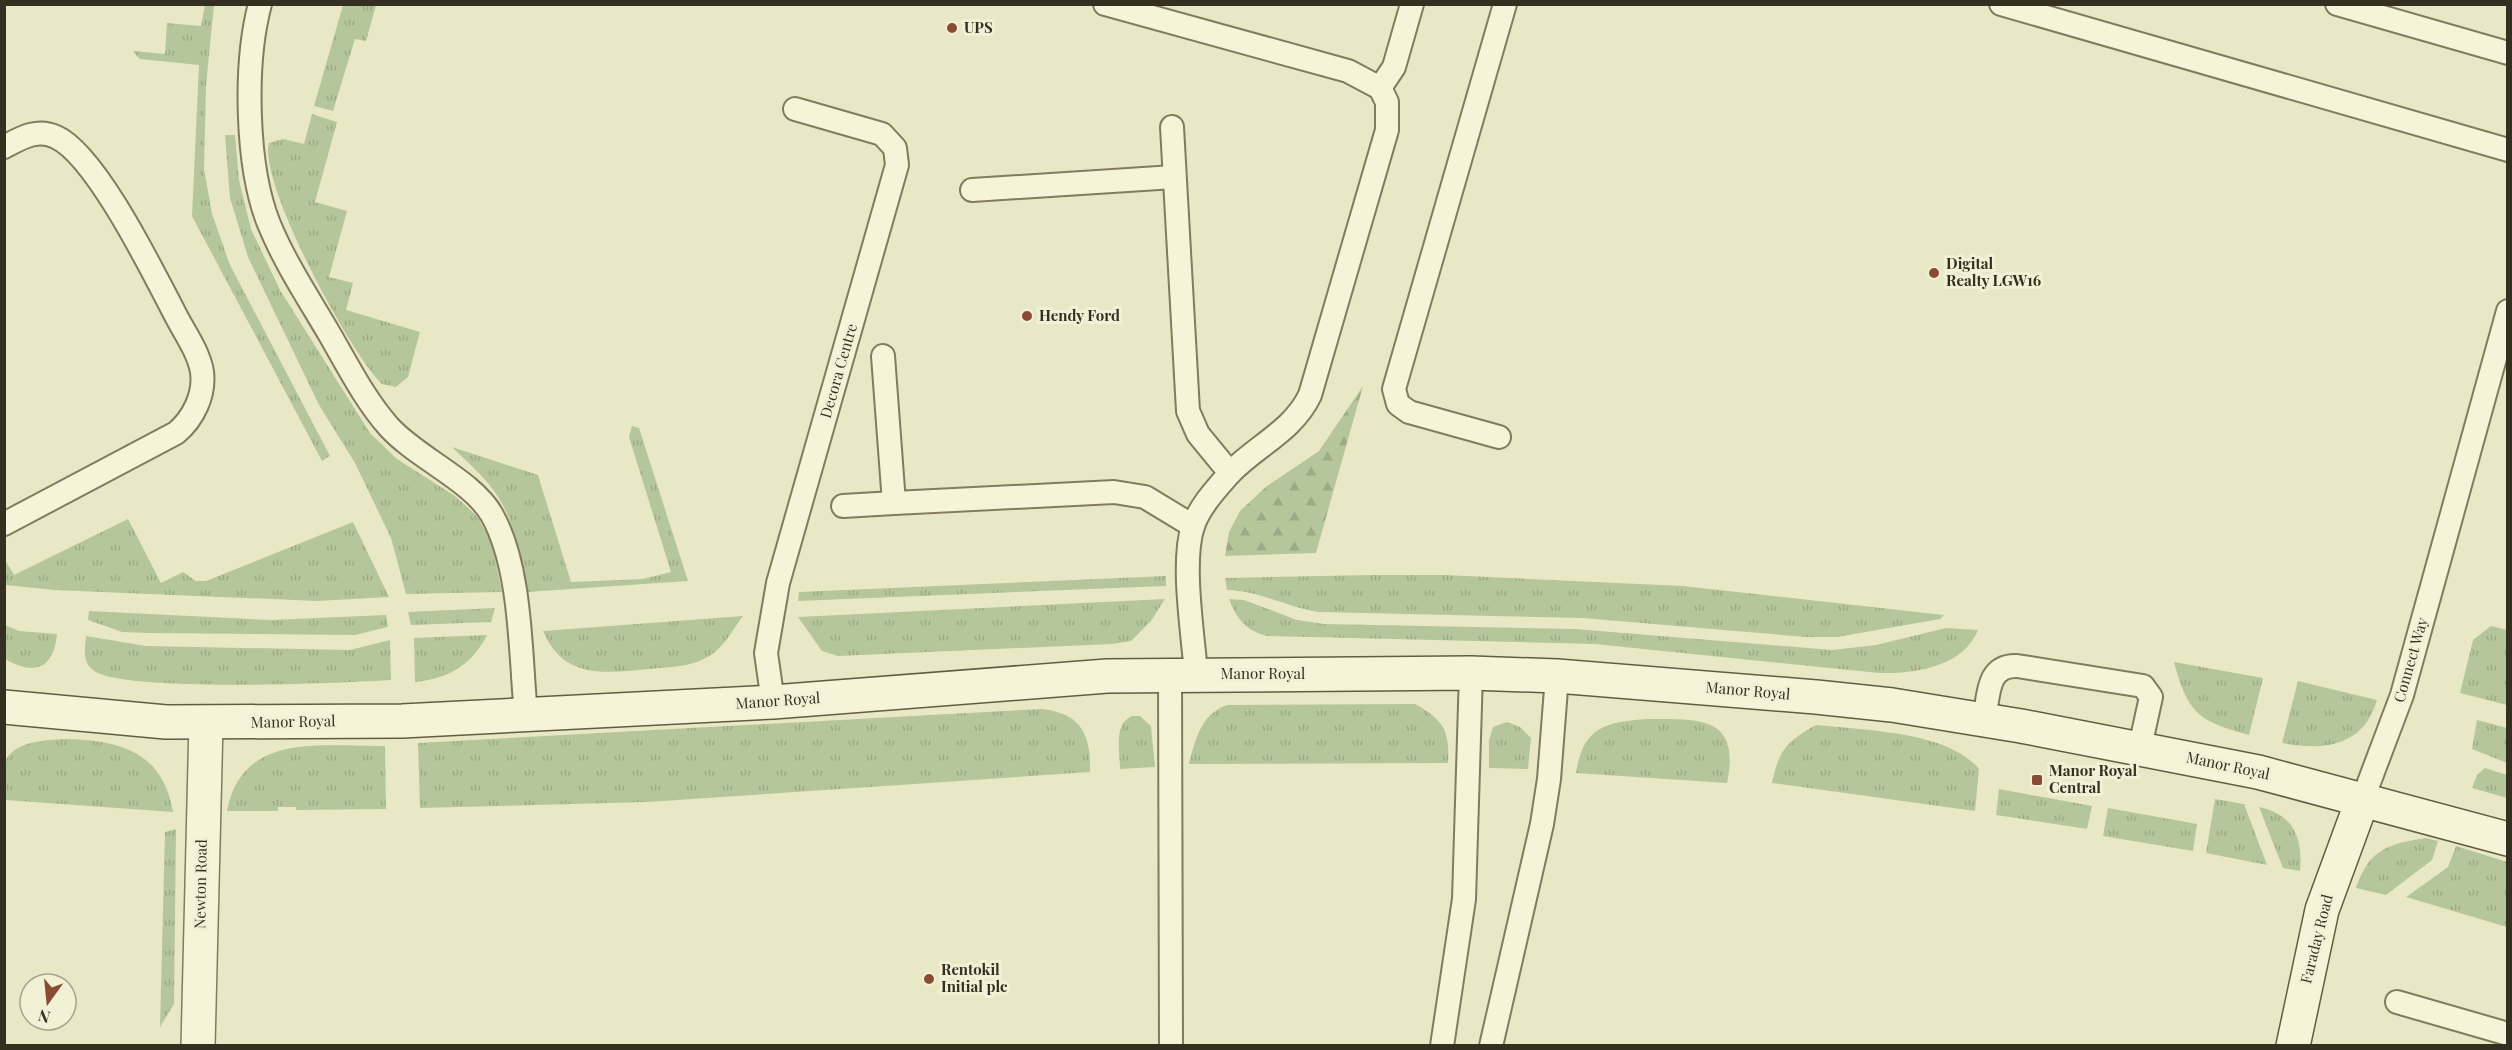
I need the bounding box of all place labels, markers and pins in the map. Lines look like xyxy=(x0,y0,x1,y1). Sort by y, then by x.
place label: UPS xyxy=(964,17,993,37)
marker: UPS xyxy=(945,21,959,35)
place label: Digital Realty LGW16 xyxy=(1946,253,2041,290)
marker: Digital Realty LGW16 xyxy=(1927,266,1941,280)
place label: Hendy Ford xyxy=(1039,305,1120,325)
marker: Hendy Ford xyxy=(1020,309,1034,323)
place label: Manor Royal Central xyxy=(2049,760,2137,797)
marker: Manor Royal Central xyxy=(2030,773,2044,787)
place label: Rentokil Initial plc xyxy=(941,959,1008,996)
marker: Rentokil Initial plc xyxy=(922,972,936,986)

